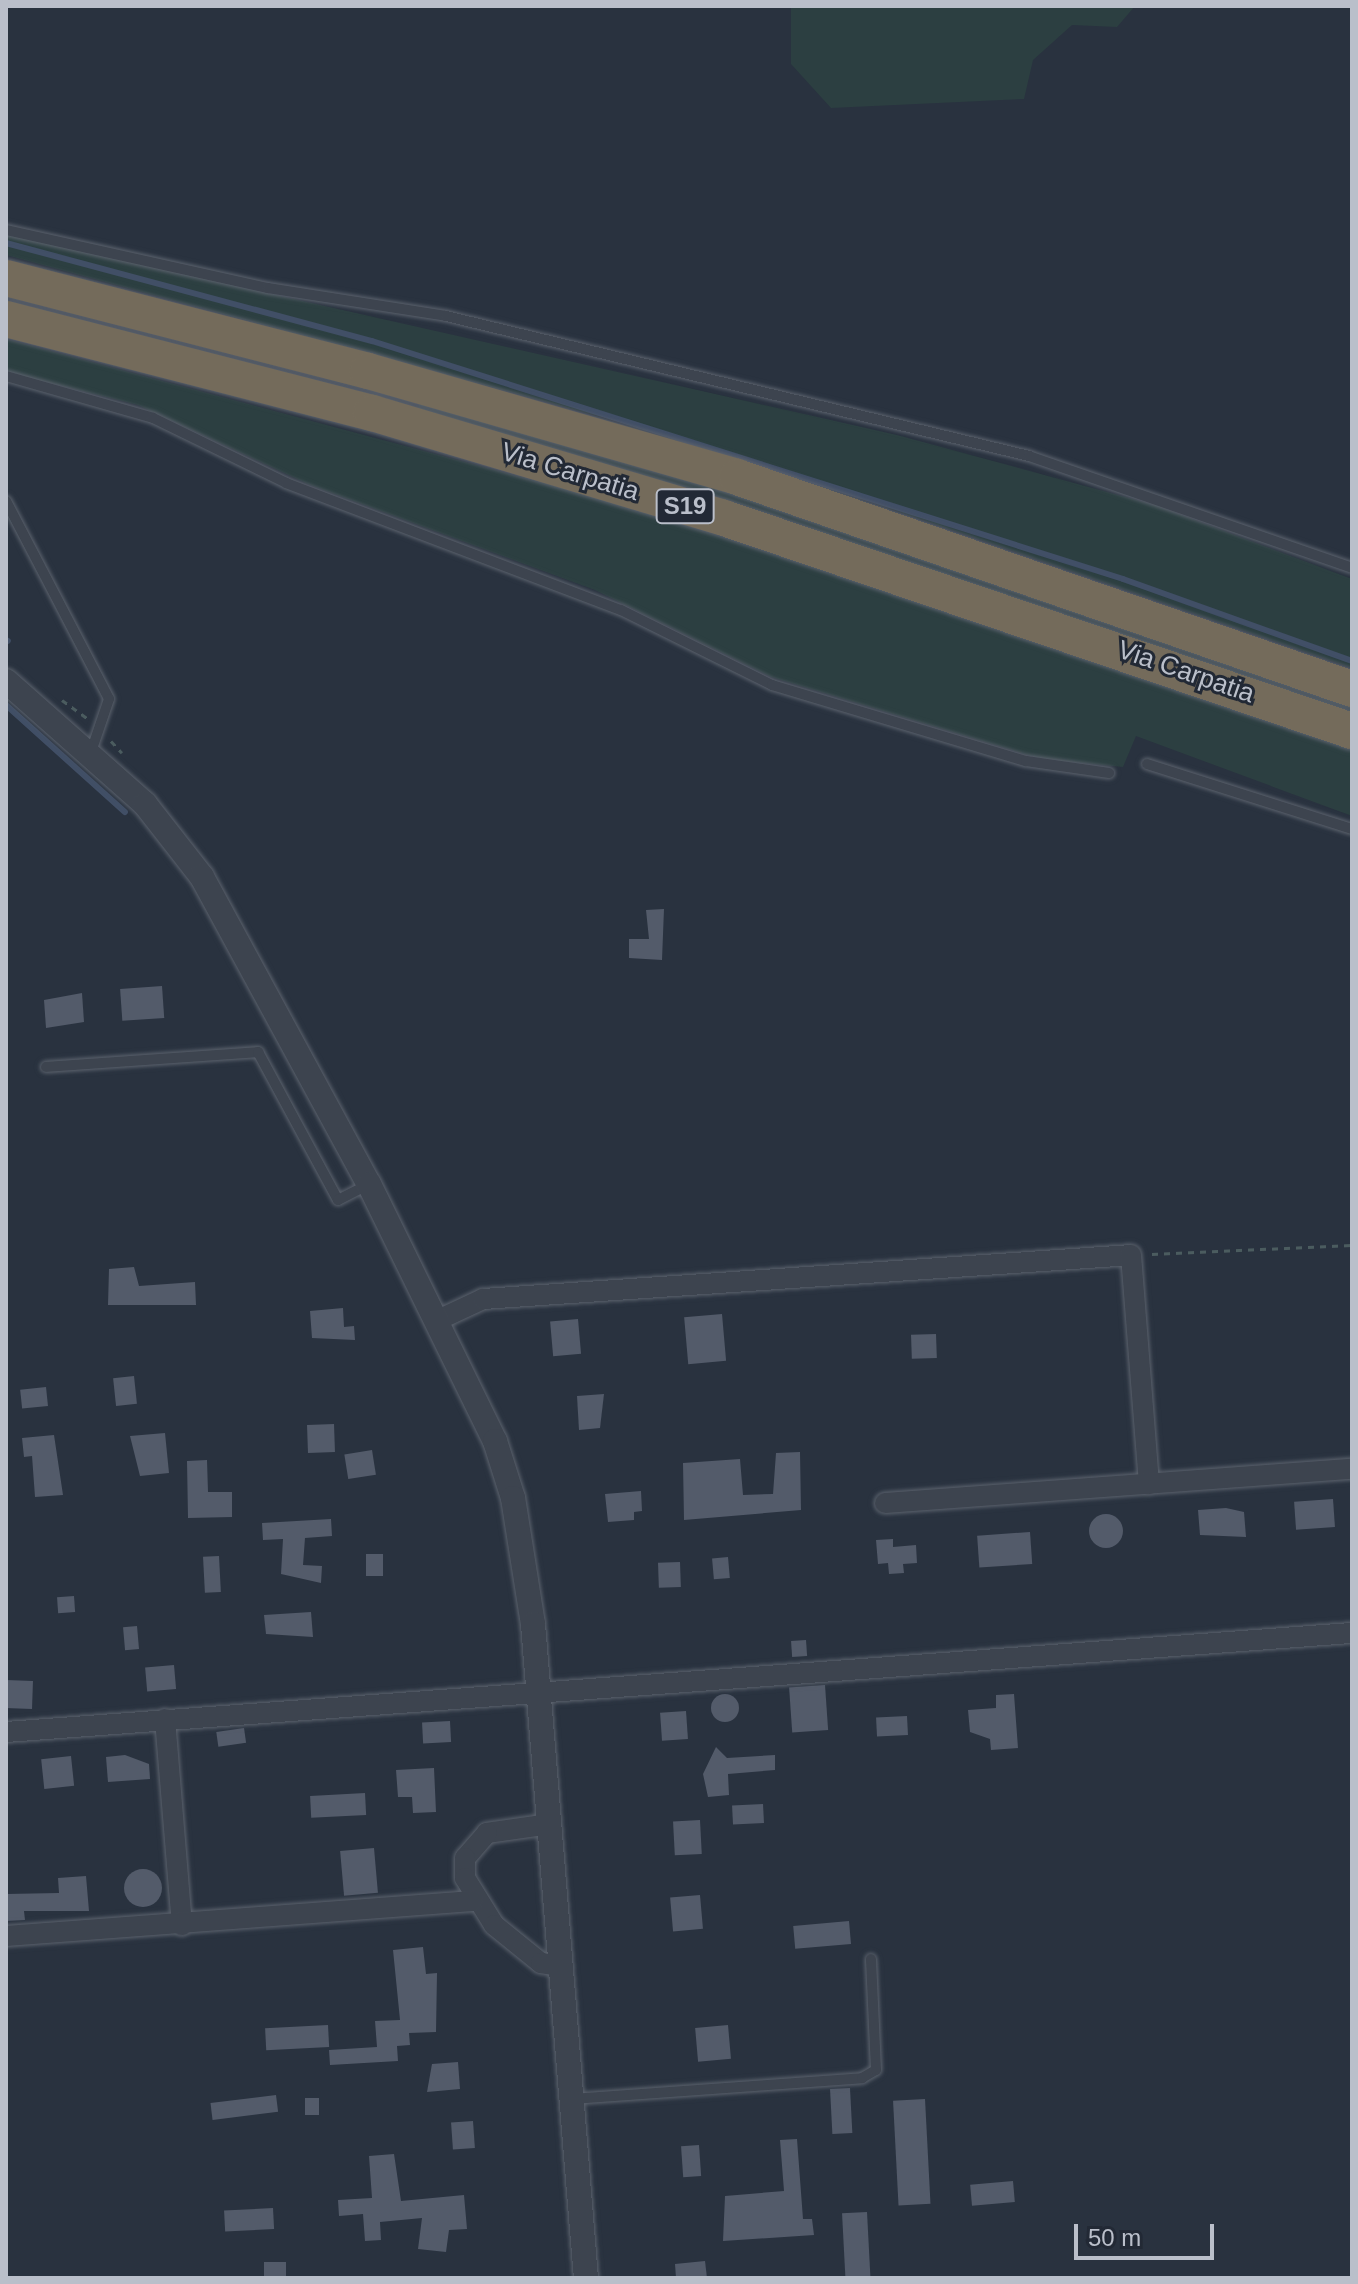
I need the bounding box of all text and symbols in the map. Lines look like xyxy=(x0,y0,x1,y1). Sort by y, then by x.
street label: Via Carpatia xyxy=(497,436,643,508)
road number: S19 xyxy=(655,486,715,526)
street label: Via Carpatia xyxy=(1114,634,1258,710)
scale bar xyxy=(1078,2208,1218,2258)
text: 50 m xyxy=(1088,2224,1141,2251)

